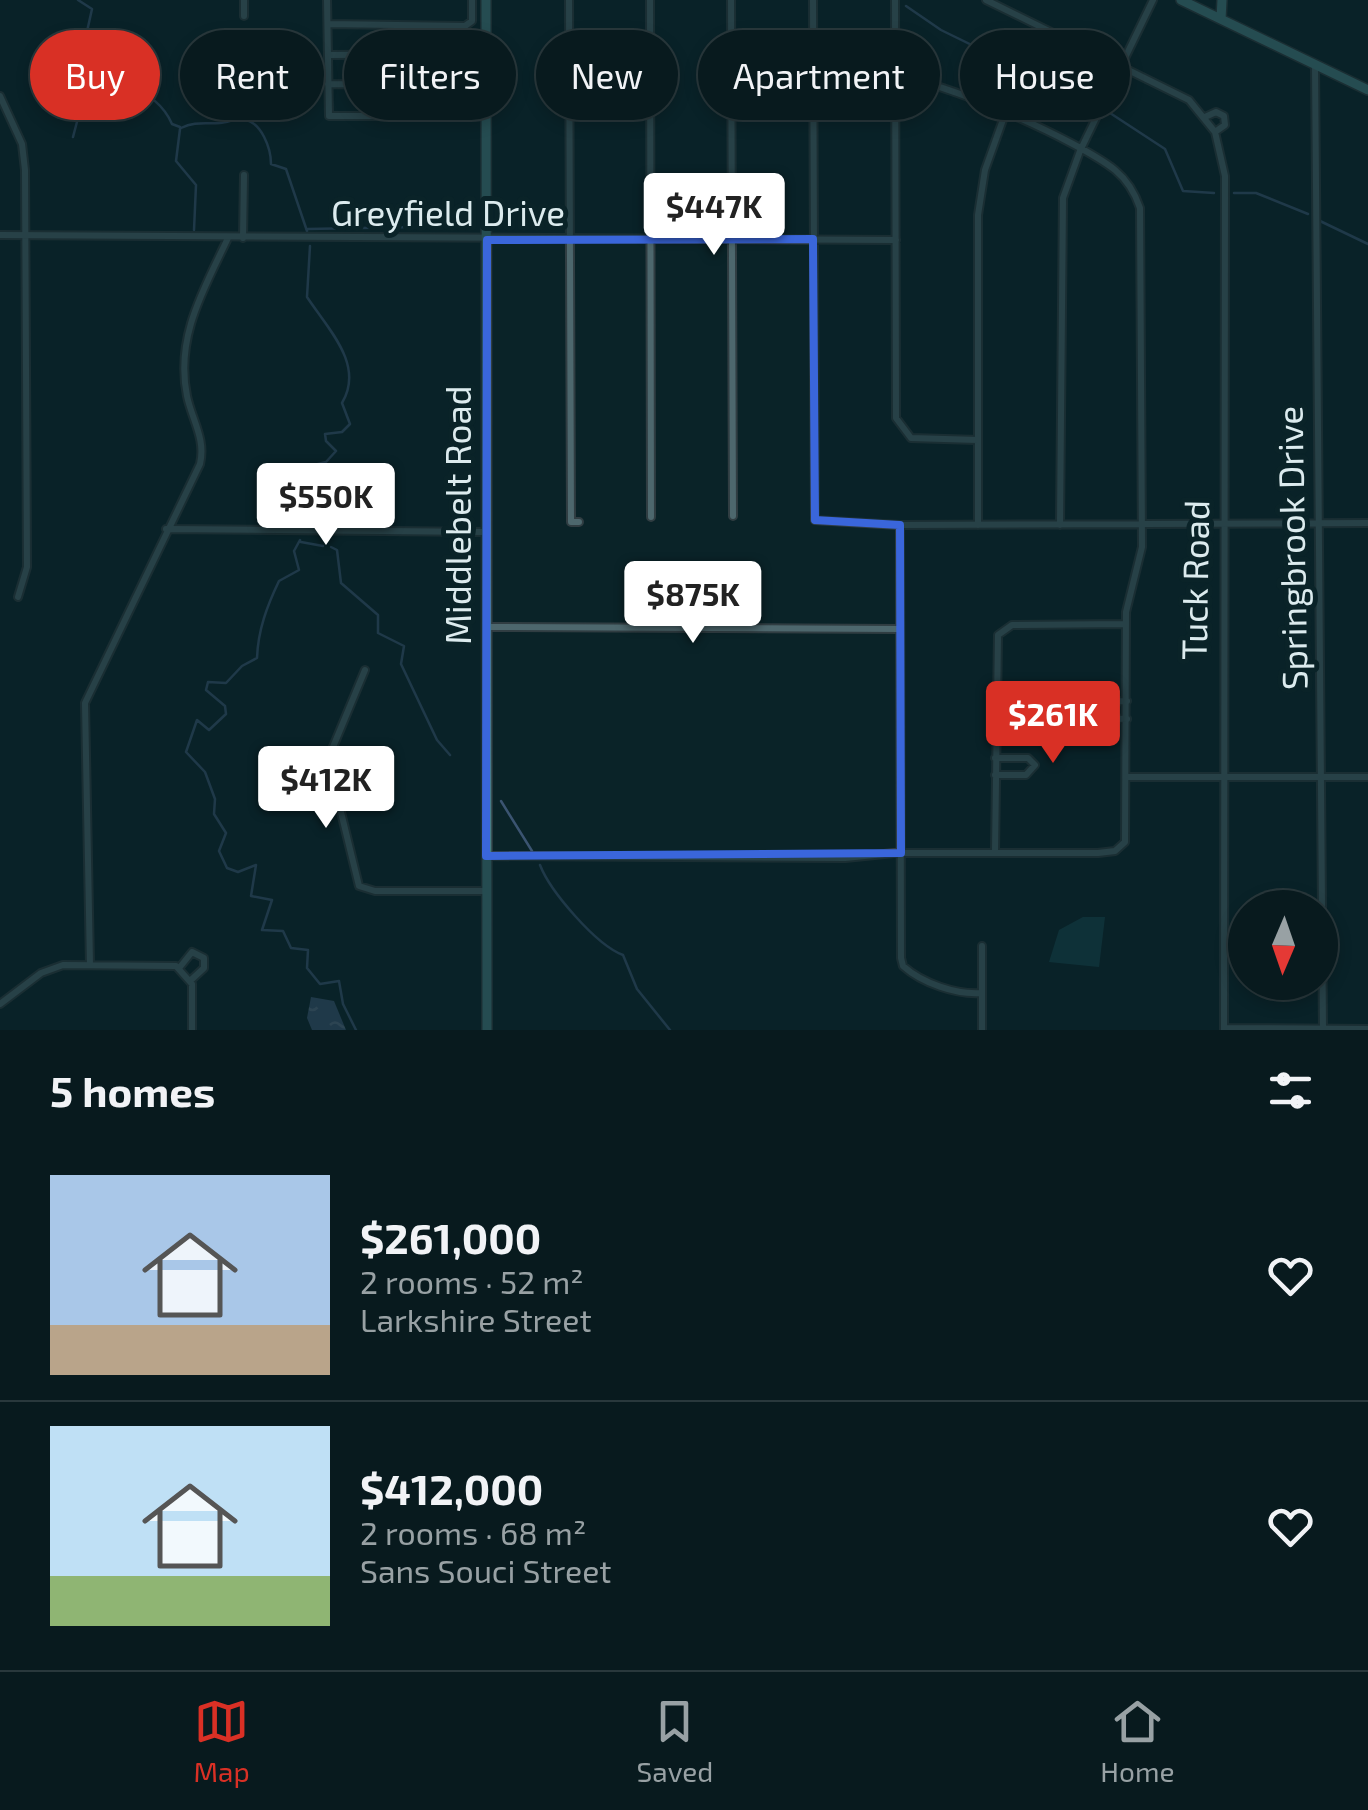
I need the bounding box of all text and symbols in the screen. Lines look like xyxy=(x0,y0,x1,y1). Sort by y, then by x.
chip: Buy xyxy=(30,30,160,120)
chip: Rent xyxy=(180,30,324,120)
chip: Filters xyxy=(344,30,516,120)
chip: New xyxy=(536,30,678,120)
chip: Apartment xyxy=(698,30,940,120)
chip: House xyxy=(960,30,1130,120)
pin: $447K xyxy=(644,173,784,258)
text: $447K xyxy=(666,186,762,224)
street label: Greyfield Drive xyxy=(331,191,565,233)
street label: Middlebelt Road xyxy=(436,385,478,645)
street label: Springbrook Drive xyxy=(1268,406,1314,690)
pin: $550K xyxy=(256,463,396,548)
text: $550K xyxy=(279,476,373,514)
street label: Tuck Road xyxy=(1172,500,1216,660)
pin: $875K xyxy=(623,561,763,646)
text: $875K xyxy=(646,574,740,612)
pin: $261K xyxy=(983,681,1123,766)
text: $261K xyxy=(1008,694,1098,732)
pin: $412K xyxy=(256,746,396,831)
text: $412K xyxy=(280,759,372,797)
north arrow xyxy=(1228,890,1338,1000)
map controls xyxy=(1228,890,1338,1000)
icon: filters xyxy=(1263,1063,1318,1118)
text: 5 homes xyxy=(50,1065,215,1115)
text: $261,000 xyxy=(360,1212,541,1262)
icon: home xyxy=(130,1215,250,1335)
icon: heart xyxy=(1263,1248,1318,1303)
text: 2 rooms · 52 m² xyxy=(360,1262,584,1300)
text: Larkshire Street xyxy=(360,1300,592,1338)
text: $412,000 xyxy=(360,1463,543,1513)
icon: home xyxy=(130,1466,250,1586)
icon: heart xyxy=(1263,1499,1318,1554)
text: 2 rooms · 68 m² xyxy=(360,1513,586,1551)
text: Sans Souci Street xyxy=(360,1551,612,1589)
tab: Map xyxy=(193,1694,250,1788)
tab: Saved xyxy=(637,1694,713,1788)
tab: Home xyxy=(1100,1694,1175,1788)

